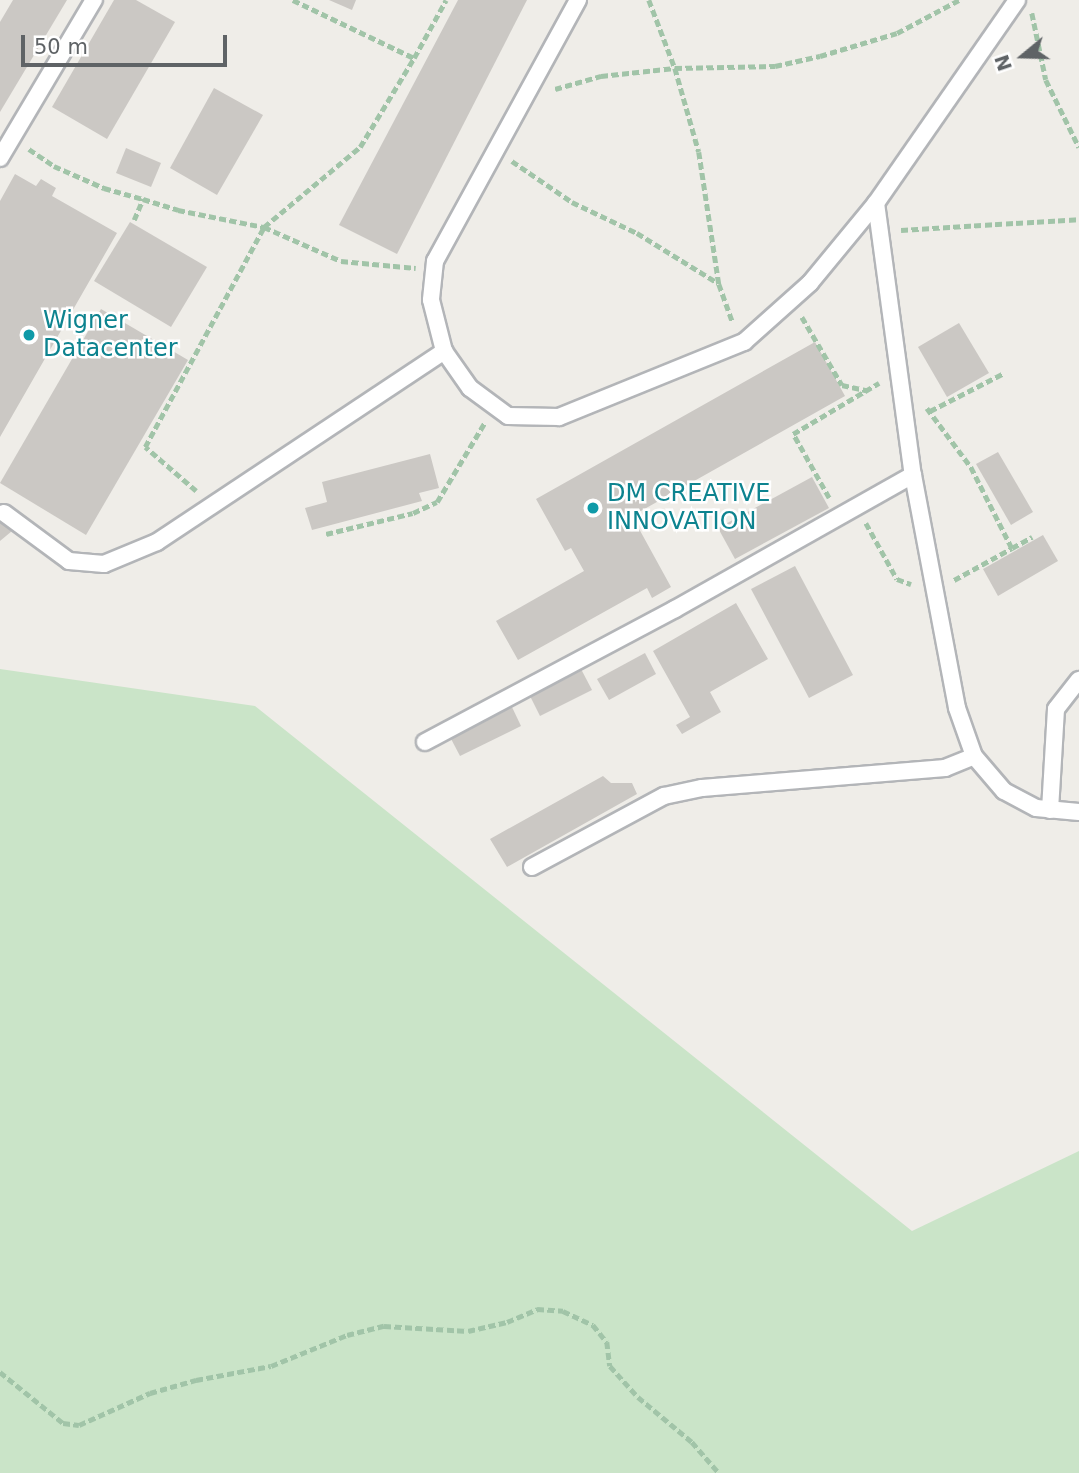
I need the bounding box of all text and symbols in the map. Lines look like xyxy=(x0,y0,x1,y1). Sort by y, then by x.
scale bar xyxy=(24,21,231,65)
north arrow xyxy=(988,21,1058,91)
text: 50 m xyxy=(34,35,88,59)
text: N xyxy=(990,52,1016,74)
place label: Wigner Datacenter xyxy=(43,307,178,363)
marker: Wigner Datacenter xyxy=(21,327,37,343)
place label: DM CREATIVE INNOVATION xyxy=(607,480,770,536)
marker: DM CREATIVE INNOVATION xyxy=(585,500,601,516)

